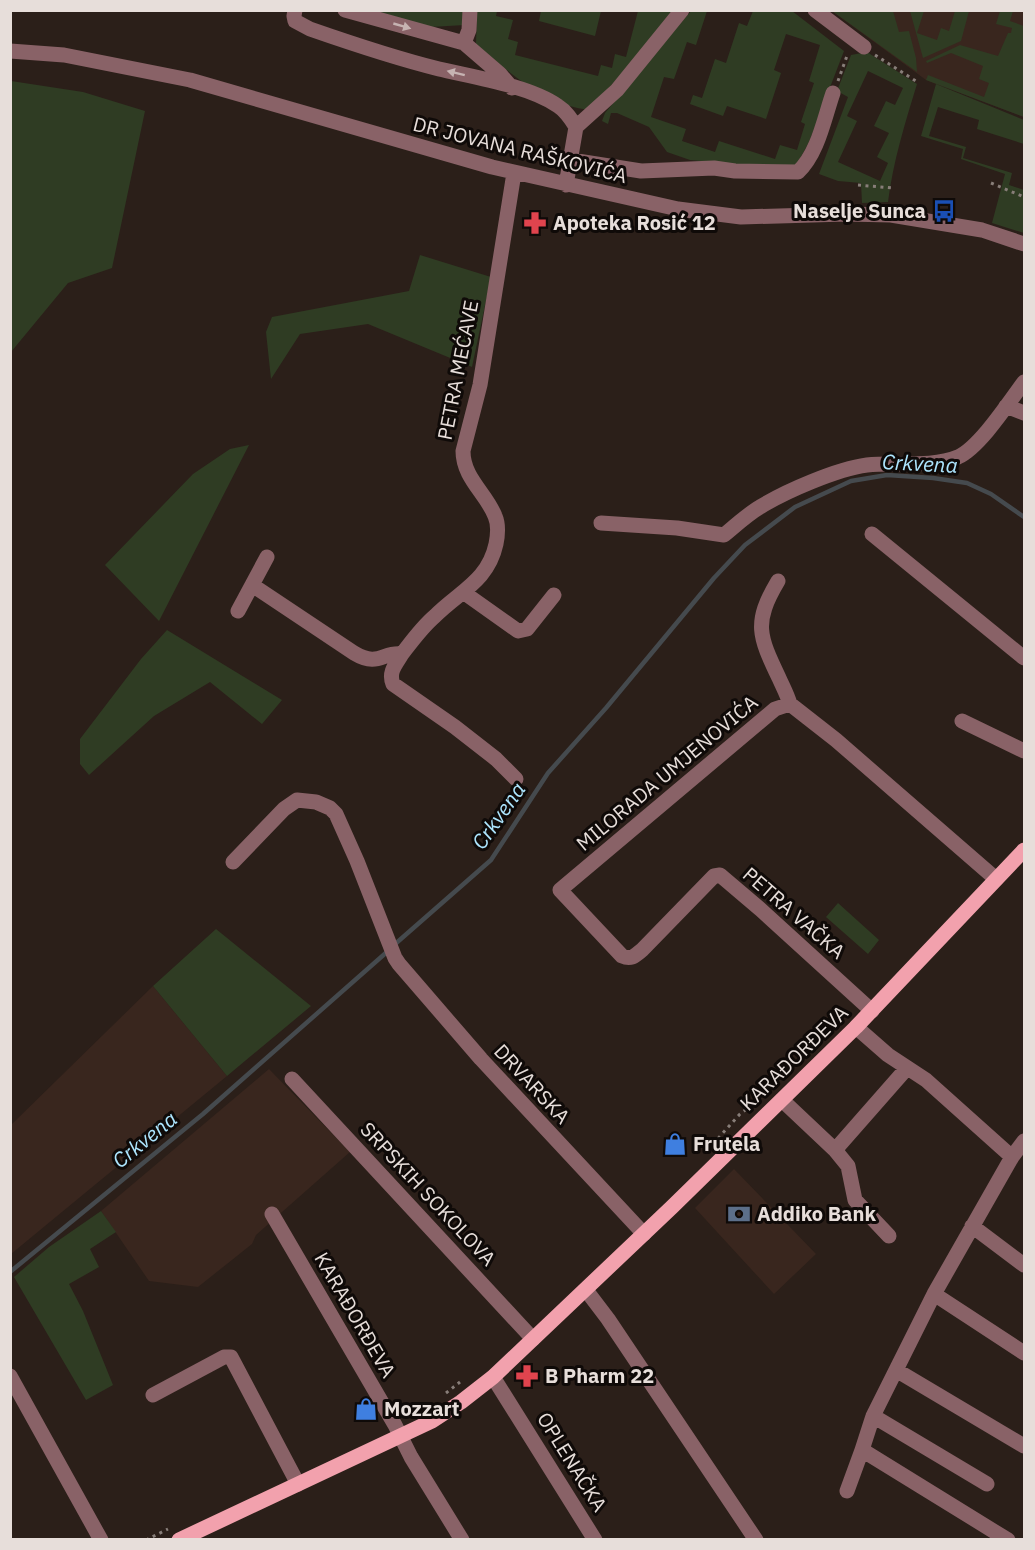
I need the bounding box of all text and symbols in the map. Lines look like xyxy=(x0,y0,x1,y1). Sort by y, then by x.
one-way arrow xyxy=(393,22,411,31)
one-way arrow xyxy=(446,68,464,77)
street label: DR JOVANA RAŠKOVIĆA xyxy=(410,110,630,189)
place label: Naselje Sunca xyxy=(793,197,926,224)
bus stop icon: Naselje Sunca xyxy=(931,198,957,224)
place label: Apoteka Rosić 12 xyxy=(553,209,716,236)
pharmacy icon: Apoteka Rosić 12 xyxy=(522,210,548,236)
street label: PETRA MEĆAVE xyxy=(431,298,484,442)
water label: Crkvena xyxy=(882,447,959,479)
street label: MILORADA UMJENOVIĆA xyxy=(570,688,763,857)
water label: Crkvena xyxy=(465,776,531,854)
street label: PETRA VAČKA xyxy=(737,861,851,965)
street label: KARAĐORĐEVA xyxy=(734,999,854,1116)
street label: DRVARSKA xyxy=(488,1038,576,1129)
water label: Crkvena xyxy=(106,1105,183,1174)
street label: SRPSKIH SOKOLOVA xyxy=(355,1116,502,1272)
place label: Frutela xyxy=(693,1130,760,1157)
shop icon: Frutela xyxy=(662,1131,688,1157)
place label: Addiko Bank xyxy=(757,1200,876,1227)
bank icon: Addiko Bank xyxy=(726,1201,752,1227)
street label: KARAĐORĐEVA xyxy=(309,1247,402,1383)
place label: B Pharm 22 xyxy=(545,1362,654,1389)
pharmacy icon: B Pharm 22 xyxy=(514,1363,540,1389)
place label: Mozzart xyxy=(384,1395,459,1422)
shop icon: Mozzart xyxy=(353,1396,379,1422)
street label: OPLENAČKA xyxy=(531,1407,614,1517)

